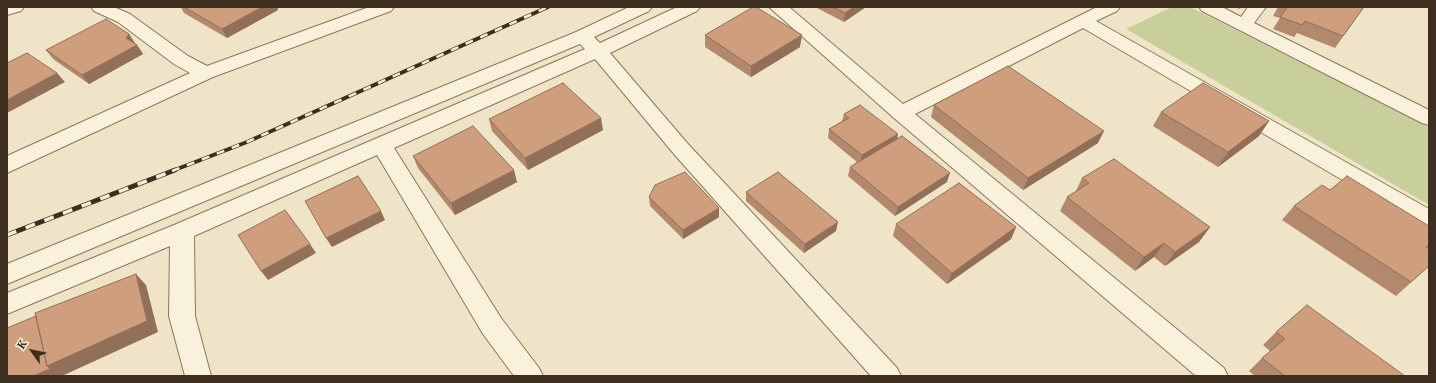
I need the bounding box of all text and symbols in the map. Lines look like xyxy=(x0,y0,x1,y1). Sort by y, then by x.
north arrow xyxy=(12,331,52,371)
text: K xyxy=(13,337,30,352)

